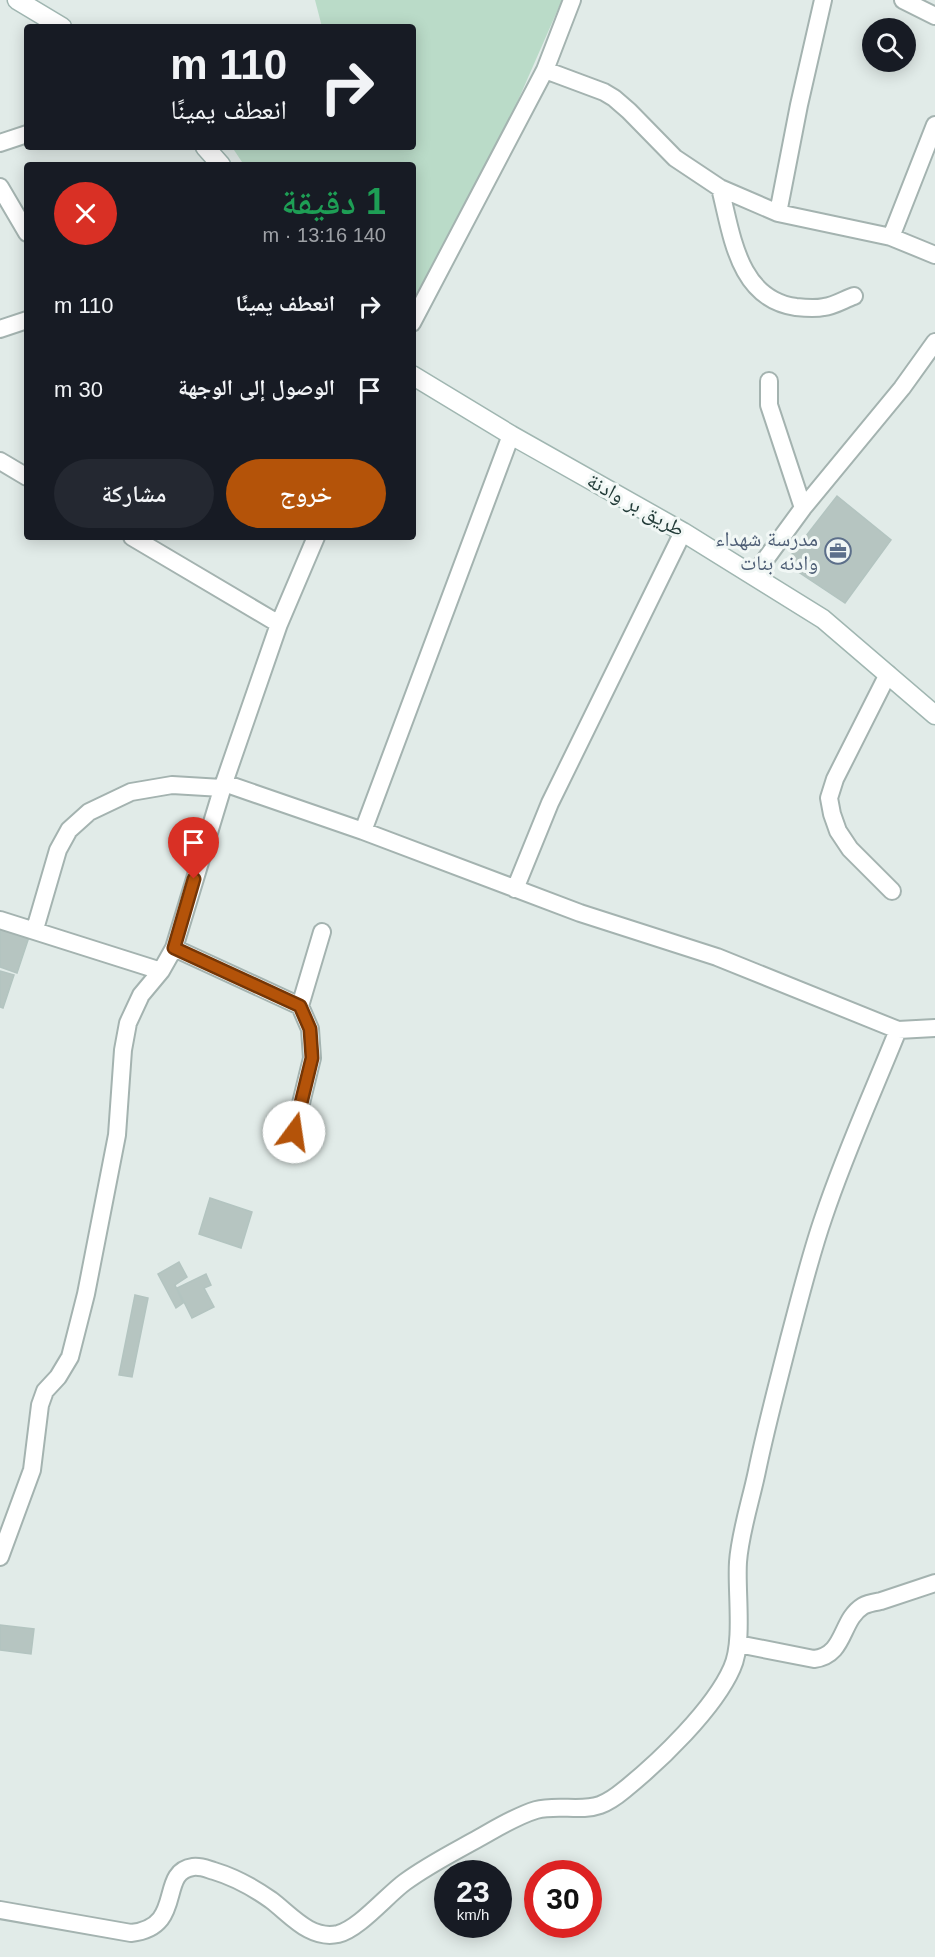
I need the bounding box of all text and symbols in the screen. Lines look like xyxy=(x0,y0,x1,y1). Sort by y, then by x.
map controls xyxy=(862,18,916,72)
button: search xyxy=(862,18,916,72)
text: 110 m xyxy=(170,41,287,88)
icon: right xyxy=(308,48,386,126)
text: انعطف يمينًا xyxy=(171,95,287,125)
text: 1 دقيقة xyxy=(281,181,386,222)
button: close xyxy=(54,182,117,245)
text: 140 m · 13:16 xyxy=(263,224,386,246)
icon: right xyxy=(353,290,386,323)
text: انعطف يمينًا xyxy=(236,291,335,316)
text: 110 m xyxy=(54,293,114,318)
icon: arrive xyxy=(353,374,386,407)
text: الوصول إلى الوجهة xyxy=(178,375,335,400)
text: 30 m xyxy=(54,377,103,402)
button: مشاركة xyxy=(54,459,214,528)
button: خروج xyxy=(226,459,386,528)
street label: طريق بر وادنة xyxy=(583,468,689,542)
place label: مدرسة شهداء وادنه بنات xyxy=(715,527,818,575)
office icon: مدرسة شهداء وادنه بنات xyxy=(823,536,853,566)
pin xyxy=(168,817,219,879)
icon: arrive xyxy=(177,826,210,859)
position arrow xyxy=(262,1100,326,1164)
speed limit sign: 30 xyxy=(524,1860,602,1938)
text: 23 xyxy=(456,1875,490,1908)
text: km/h xyxy=(457,1906,489,1923)

